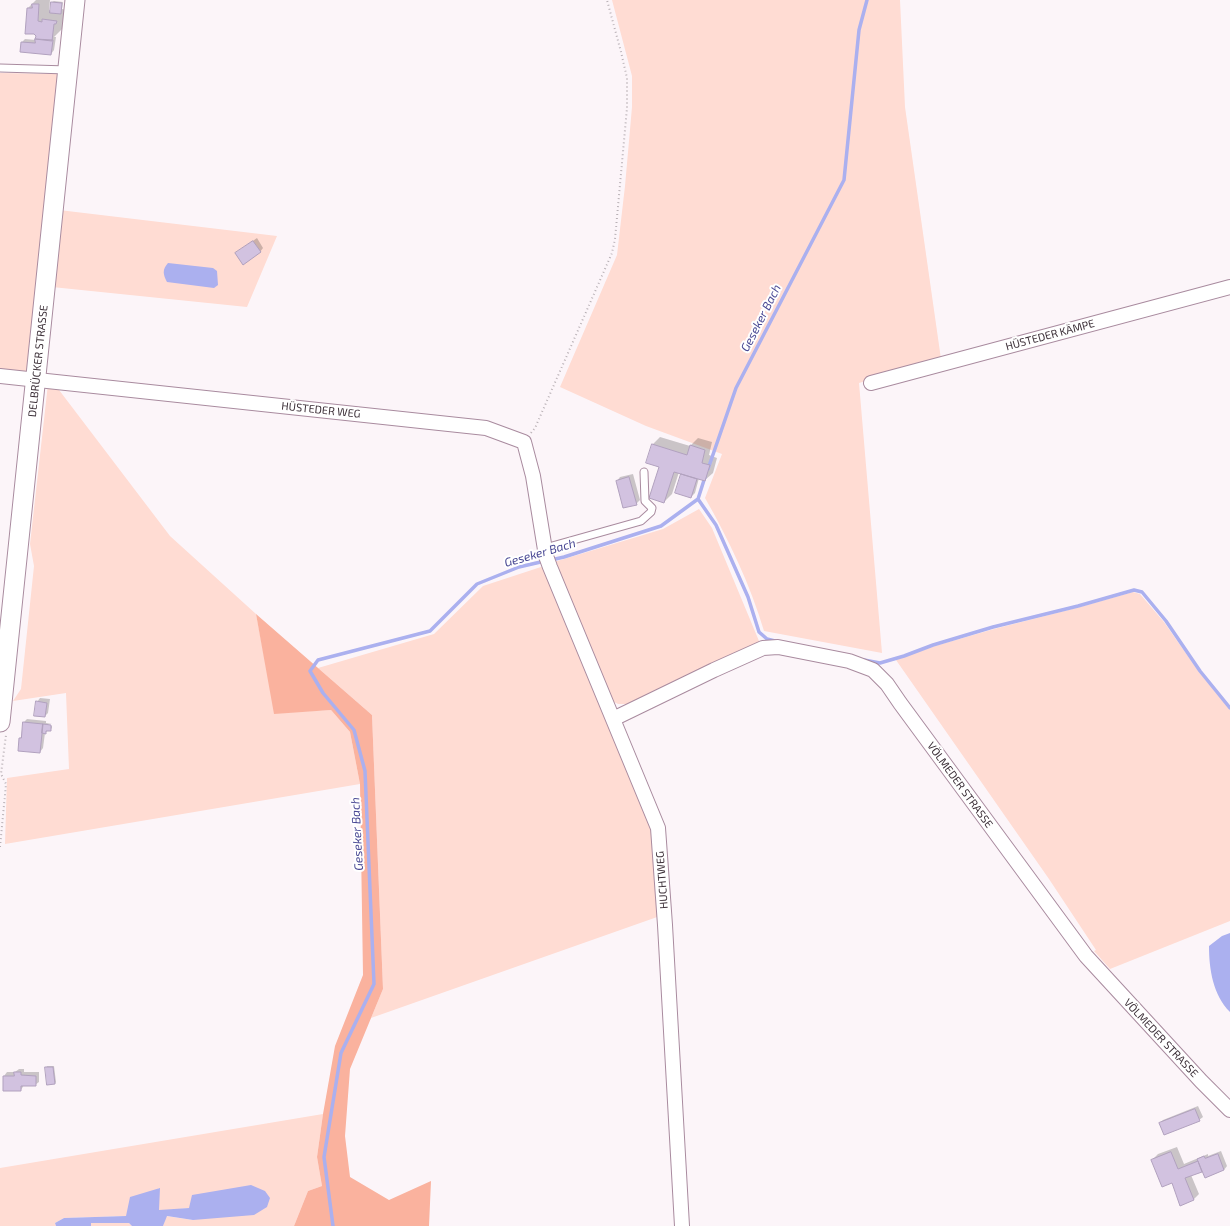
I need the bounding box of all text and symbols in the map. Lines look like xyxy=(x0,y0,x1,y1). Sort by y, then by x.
water label: Geseker Bach xyxy=(738,282,784,354)
street label: DELBRÜCKER STRASSE xyxy=(26,304,50,418)
street label: HÜSTEDER KÄMPE xyxy=(1004,317,1096,353)
street label: HÜSTEDER WEG xyxy=(281,399,361,421)
water label: Geseker Bach xyxy=(503,536,577,570)
street label: VÖLMEDER STRASSE xyxy=(924,740,996,830)
water label: Geseker Bach xyxy=(348,797,366,871)
street label: HUCHTWEG xyxy=(653,851,671,909)
street label: VÖLMEDER STRASSE xyxy=(1121,996,1201,1080)

